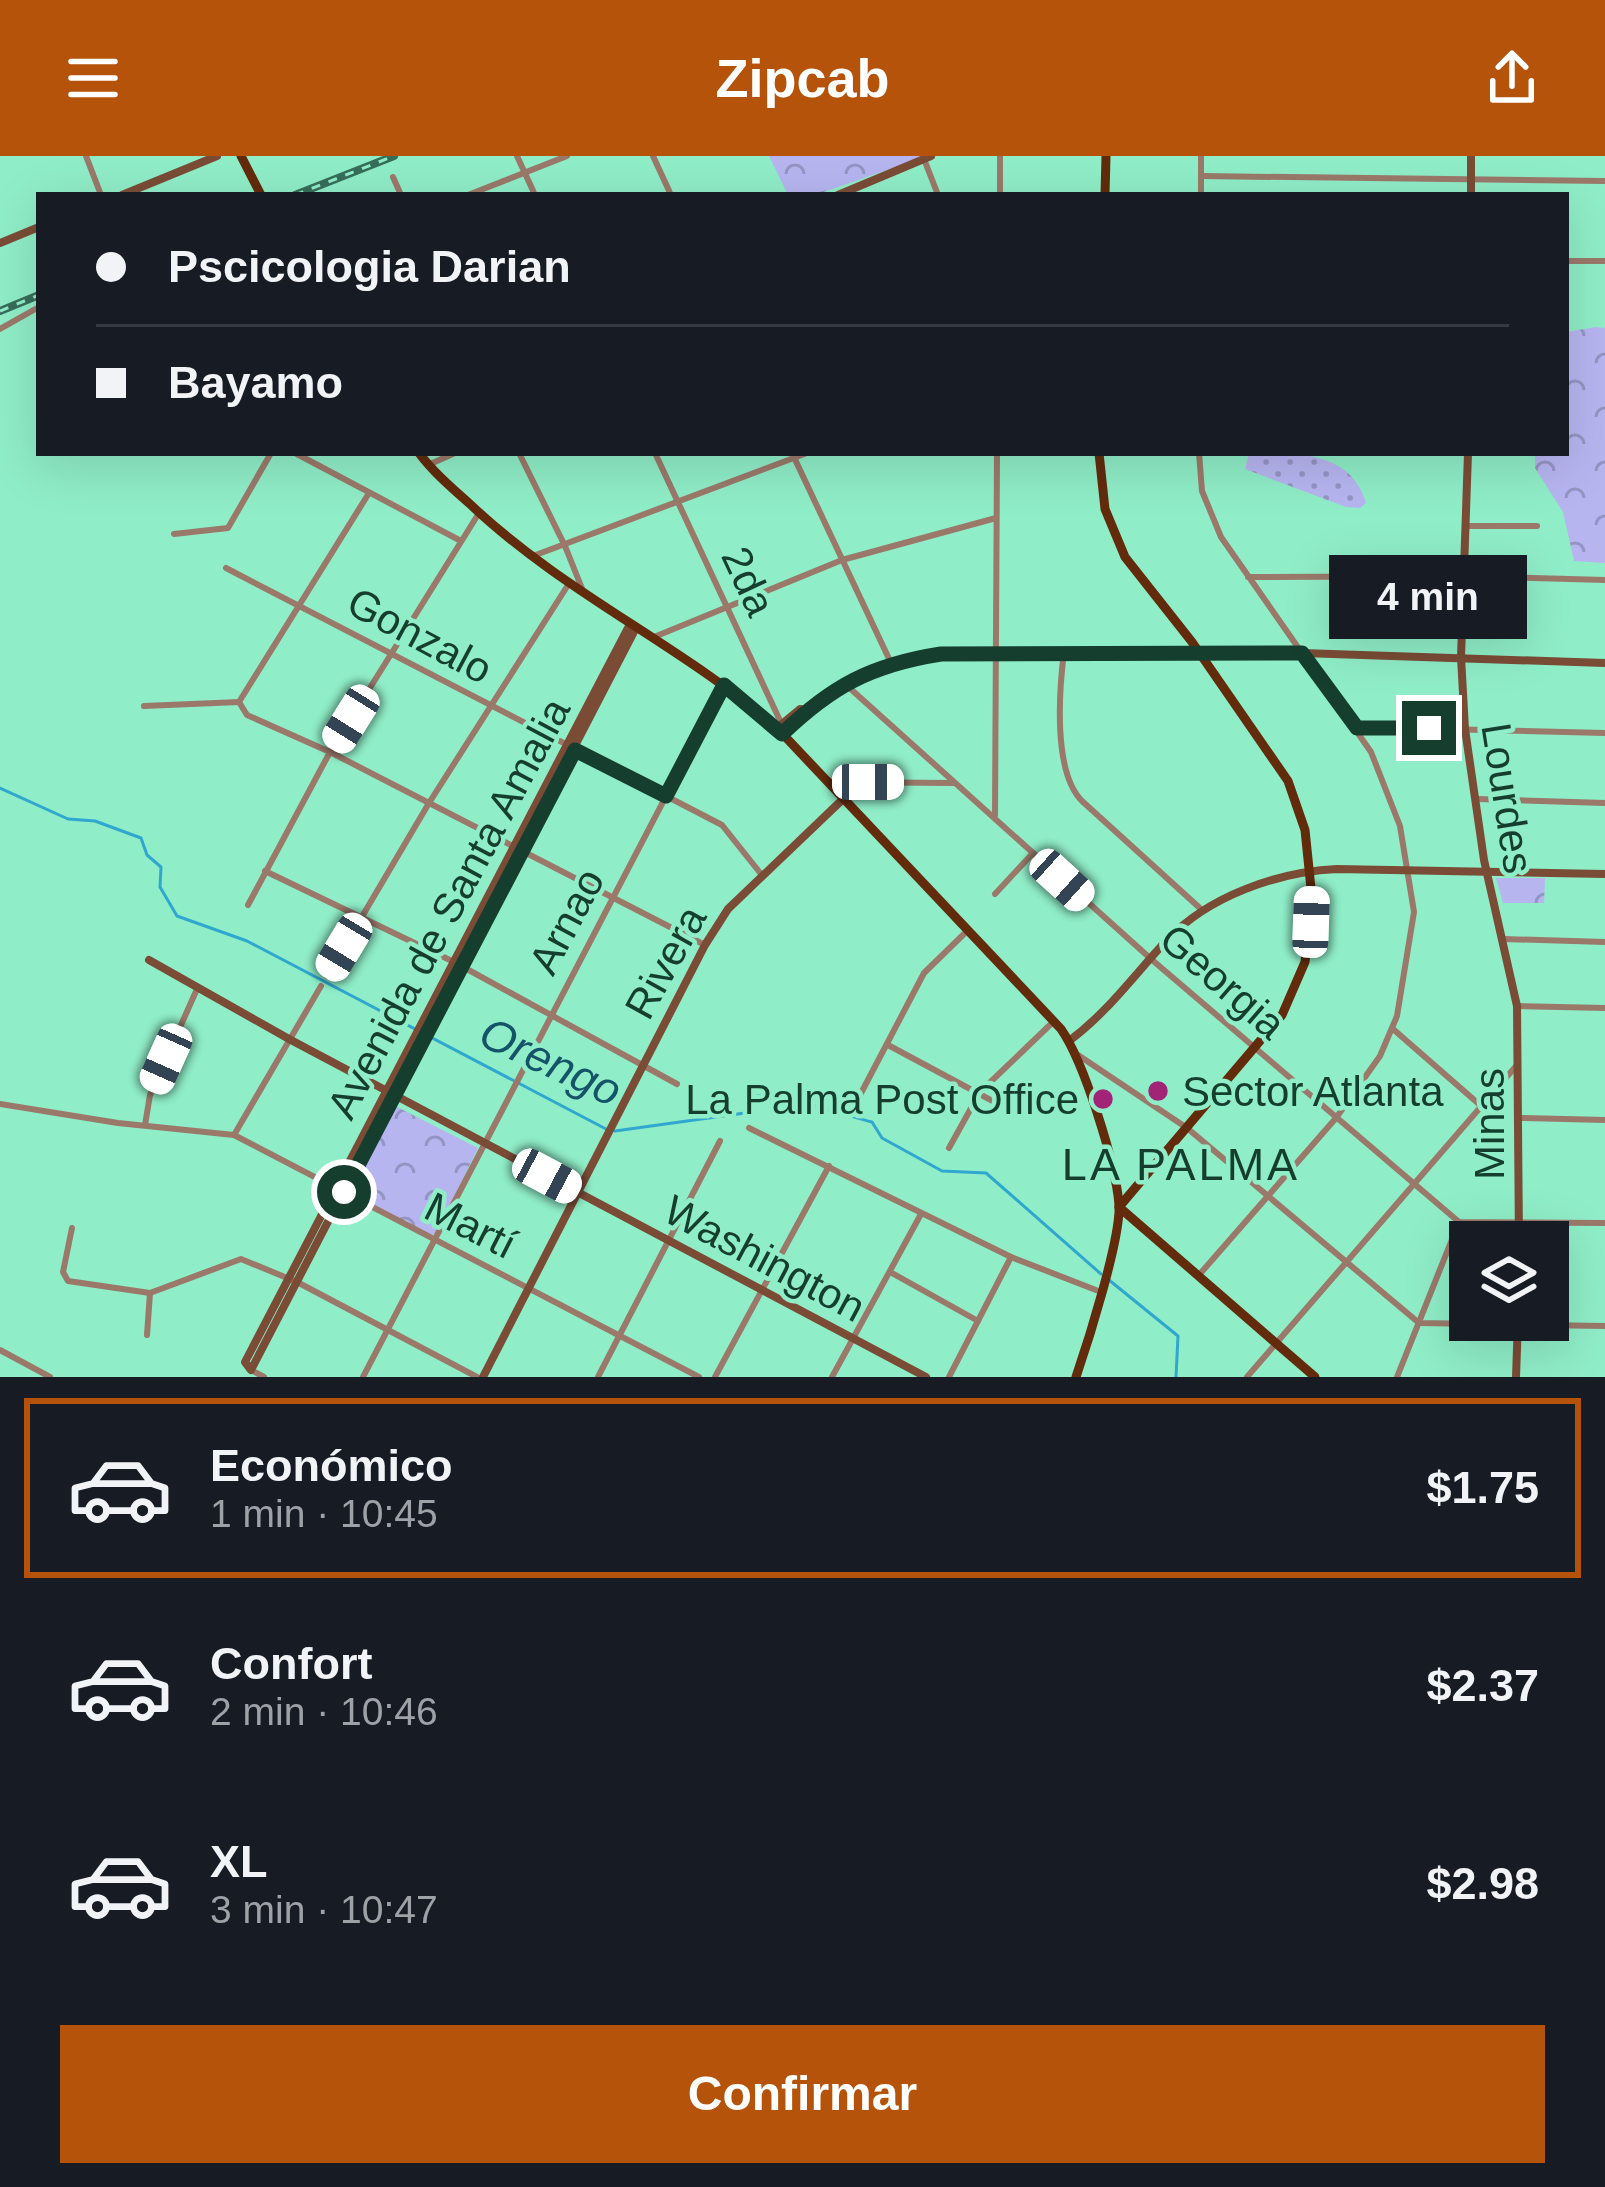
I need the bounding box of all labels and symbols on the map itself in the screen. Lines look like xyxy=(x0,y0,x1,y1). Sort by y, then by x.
street label: 2da xyxy=(712,540,785,623)
callout: 4 min xyxy=(1330,554,1528,638)
street label: Gonzalo xyxy=(340,578,500,693)
car xyxy=(317,679,385,759)
street label: Avenida de Santa Amalia xyxy=(318,690,579,1126)
route end xyxy=(1402,701,1456,755)
street label: Lourdes xyxy=(1472,719,1543,877)
car xyxy=(832,764,904,800)
car xyxy=(1023,843,1101,917)
street label: Arnao xyxy=(519,861,613,982)
car xyxy=(1292,885,1330,959)
street label: Rivera xyxy=(615,897,716,1027)
car xyxy=(310,907,378,987)
street label: Georgia xyxy=(1151,915,1295,1049)
water label: Orengo xyxy=(472,1007,630,1116)
car xyxy=(135,1019,197,1099)
place label: Sector Atlanta xyxy=(1182,1068,1444,1115)
street label: Minas xyxy=(1466,1068,1513,1180)
place label: La Palma Post Office xyxy=(685,1076,1079,1123)
marker: Sector Atlanta xyxy=(1145,1078,1171,1104)
marker: La Palma Post Office xyxy=(1090,1086,1116,1112)
district label: LA PALMA xyxy=(1062,1139,1300,1190)
car xyxy=(507,1143,587,1209)
route start xyxy=(317,1165,371,1219)
street label: Martí xyxy=(417,1183,524,1268)
street label: Washington xyxy=(657,1186,873,1331)

